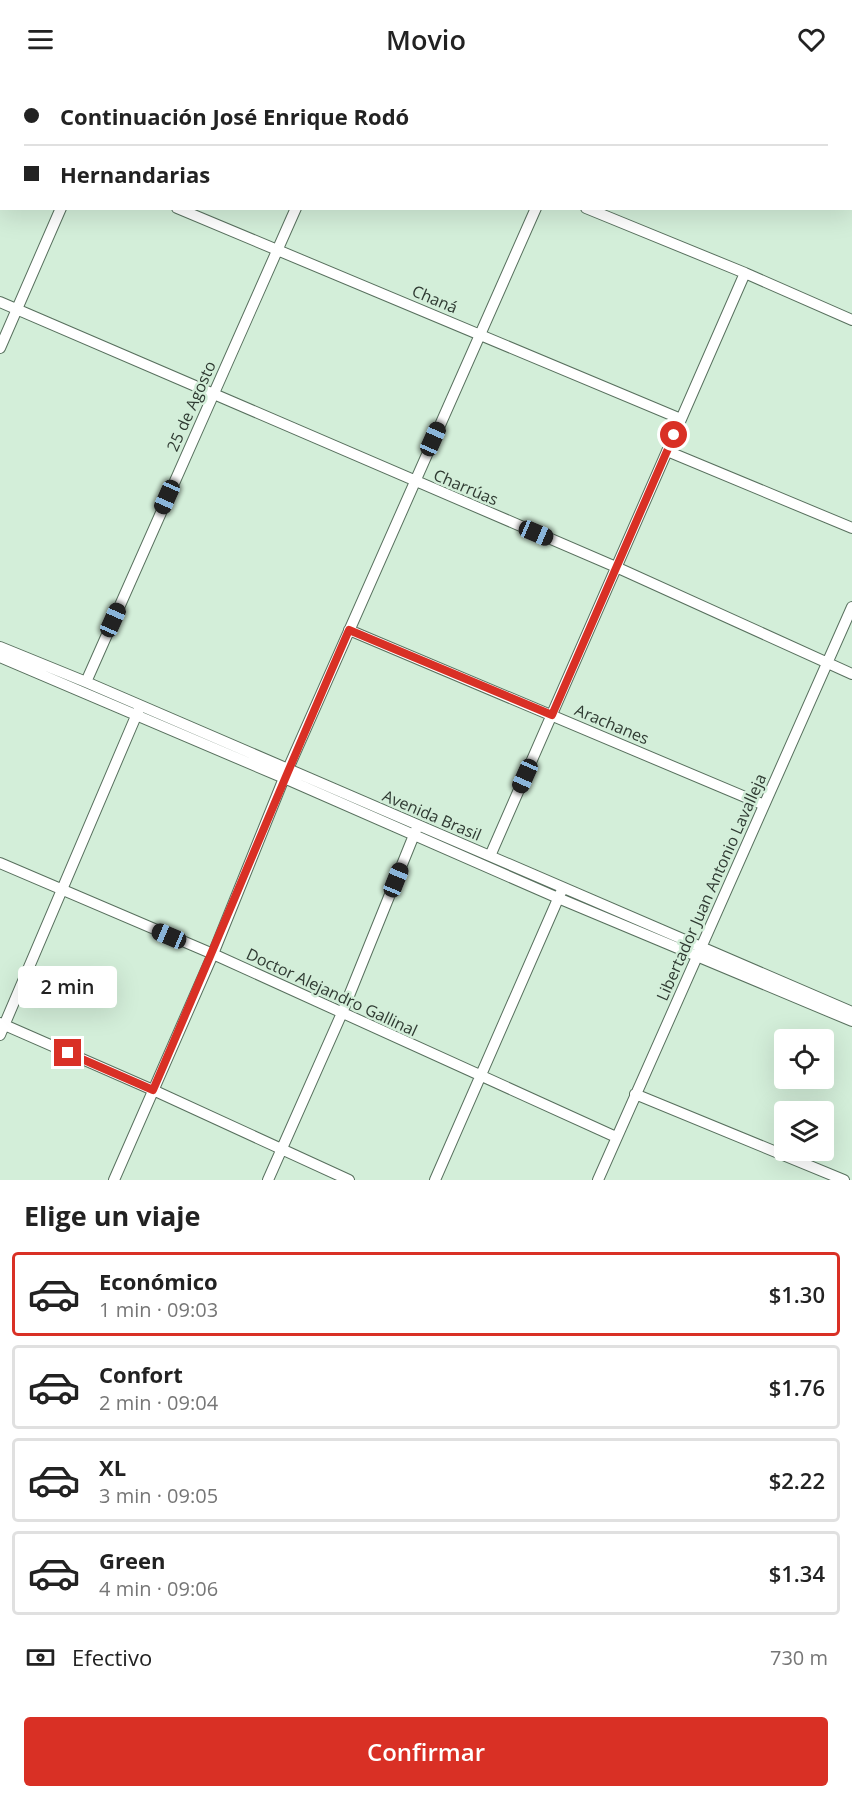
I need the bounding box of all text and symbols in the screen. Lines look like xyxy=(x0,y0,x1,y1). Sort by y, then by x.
text: Movio xyxy=(386,21,466,58)
icon: menu xyxy=(24,23,57,56)
icon: heart xyxy=(795,23,828,56)
text: Continuación José Enrique Rodó xyxy=(60,101,409,131)
text: Hernandarias xyxy=(60,159,210,189)
street label: Chaná xyxy=(409,280,461,318)
street label: 25 de Agosto xyxy=(161,357,221,455)
car xyxy=(417,419,449,459)
route start xyxy=(660,421,687,448)
street label: Charrúas xyxy=(430,464,502,510)
car xyxy=(151,477,183,517)
car xyxy=(516,518,556,548)
car xyxy=(97,600,129,640)
street label: Arachanes xyxy=(572,699,652,749)
car xyxy=(509,756,541,796)
street label: Libertador Juan Antonio Lavalleja xyxy=(651,770,771,1004)
street label: Avenida Brasil xyxy=(379,784,485,846)
car xyxy=(381,860,411,900)
car xyxy=(149,921,189,951)
street label: Doctor Alejandro Gallinal xyxy=(243,943,421,1041)
callout: 2 min xyxy=(19,966,118,1008)
text: 2 min xyxy=(41,973,95,1000)
map controls xyxy=(774,1029,834,1161)
button: locate xyxy=(774,1029,834,1089)
route end xyxy=(54,1039,81,1066)
button: layers xyxy=(774,1101,834,1161)
text: Elige un viaje xyxy=(24,1197,200,1234)
text: Económico xyxy=(99,1266,218,1296)
icon: car xyxy=(27,1267,81,1321)
text: $1.30 xyxy=(769,1279,825,1309)
text: 1 min · 09:03 xyxy=(99,1296,218,1323)
text: Confort xyxy=(99,1359,183,1389)
icon: car xyxy=(27,1360,81,1414)
text: $1.76 xyxy=(769,1372,825,1402)
text: 2 min · 09:04 xyxy=(99,1389,218,1416)
text: XL xyxy=(99,1452,126,1482)
icon: car xyxy=(27,1453,81,1507)
text: $2.22 xyxy=(769,1465,825,1495)
text: 3 min · 09:05 xyxy=(99,1482,218,1509)
text: Green xyxy=(99,1545,165,1575)
icon: car xyxy=(27,1546,81,1600)
text: $1.34 xyxy=(769,1558,825,1588)
text: 4 min · 09:06 xyxy=(99,1575,218,1602)
icon: cash xyxy=(24,1641,57,1674)
text: Efectivo xyxy=(72,1642,152,1672)
text: 730 m xyxy=(770,1644,828,1671)
button: Confirmar xyxy=(24,1717,828,1786)

